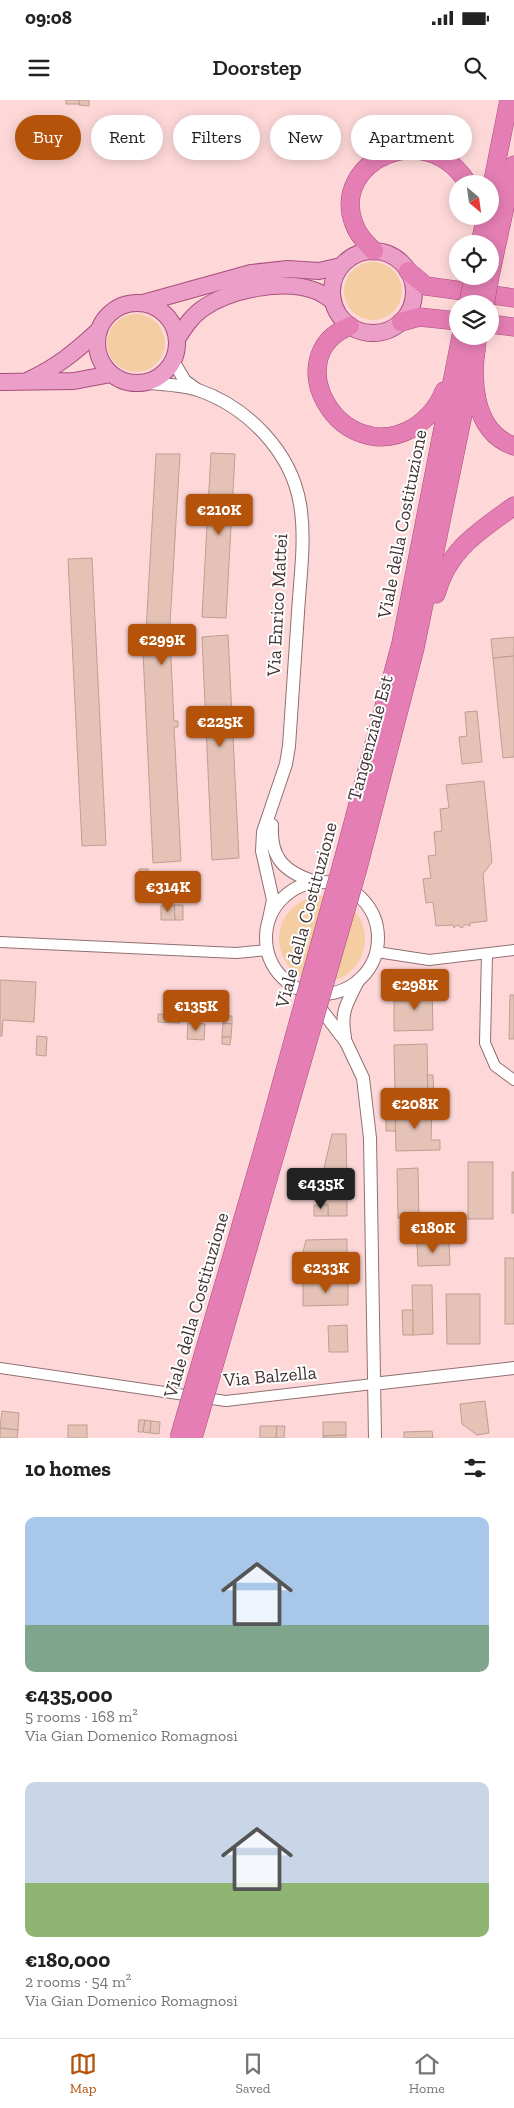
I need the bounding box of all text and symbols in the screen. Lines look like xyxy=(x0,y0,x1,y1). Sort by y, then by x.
text: 09:08 xyxy=(25,6,72,29)
icon: menu xyxy=(25,54,53,82)
text: Doorstep xyxy=(212,54,302,81)
icon: search xyxy=(461,54,489,82)
chip: Buy xyxy=(15,115,81,160)
chip: Rent xyxy=(91,115,163,160)
chip: Filters xyxy=(173,115,260,160)
chip: New xyxy=(270,115,341,160)
chip: Apartment xyxy=(351,115,472,160)
north arrow xyxy=(449,175,499,225)
map controls xyxy=(449,175,499,345)
button: locate xyxy=(449,235,499,285)
button: layers xyxy=(449,295,499,345)
street label: Viale della Costituzione xyxy=(372,428,432,621)
pin: €210K xyxy=(184,494,254,536)
text: €210K xyxy=(197,500,241,519)
street label: Via Enrico Mattei xyxy=(262,533,292,678)
pin: €299K xyxy=(127,624,197,666)
text: €299K xyxy=(139,630,185,649)
street label: Tangenziale Est xyxy=(342,672,398,804)
pin: €225K xyxy=(185,706,255,748)
text: €225K xyxy=(197,712,243,731)
street label: Viale della Costituzione xyxy=(270,819,342,1012)
pin: €314K xyxy=(133,870,203,913)
text: €314K xyxy=(146,877,190,896)
pin: €298K xyxy=(380,968,450,1011)
text: €298K xyxy=(392,975,438,994)
pin: €135K xyxy=(161,990,231,1032)
text: €135K xyxy=(174,996,218,1015)
pin: €208K xyxy=(380,1088,450,1130)
text: €208K xyxy=(392,1094,438,1113)
pin: €435K xyxy=(286,1168,356,1210)
text: €435K xyxy=(298,1174,344,1193)
street label: Viale della Costituzione xyxy=(158,1210,234,1401)
pin: €180K xyxy=(398,1212,468,1254)
text: €180K xyxy=(411,1218,455,1237)
pin: €233K xyxy=(291,1252,361,1294)
text: €233K xyxy=(303,1258,349,1277)
street label: Via Balzella xyxy=(221,1360,318,1392)
icon: filters xyxy=(461,1454,489,1482)
text: 10 homes xyxy=(25,1456,111,1481)
icon: home xyxy=(212,1549,302,1639)
text: €435,000 xyxy=(25,1682,113,1707)
text: 5 rooms · 168 m² xyxy=(25,1707,138,1726)
text: Via Gian Domenico Romagnosi xyxy=(25,1726,238,1745)
icon: home xyxy=(212,1814,302,1904)
text: €180,000 xyxy=(25,1947,110,1972)
text: 2 rooms · 54 m² xyxy=(25,1972,131,1991)
text: Via Gian Domenico Romagnosi xyxy=(25,1991,238,2010)
tab: Map xyxy=(69,2050,97,2097)
tab: Saved xyxy=(235,2050,270,2097)
tab: Home xyxy=(409,2050,445,2097)

